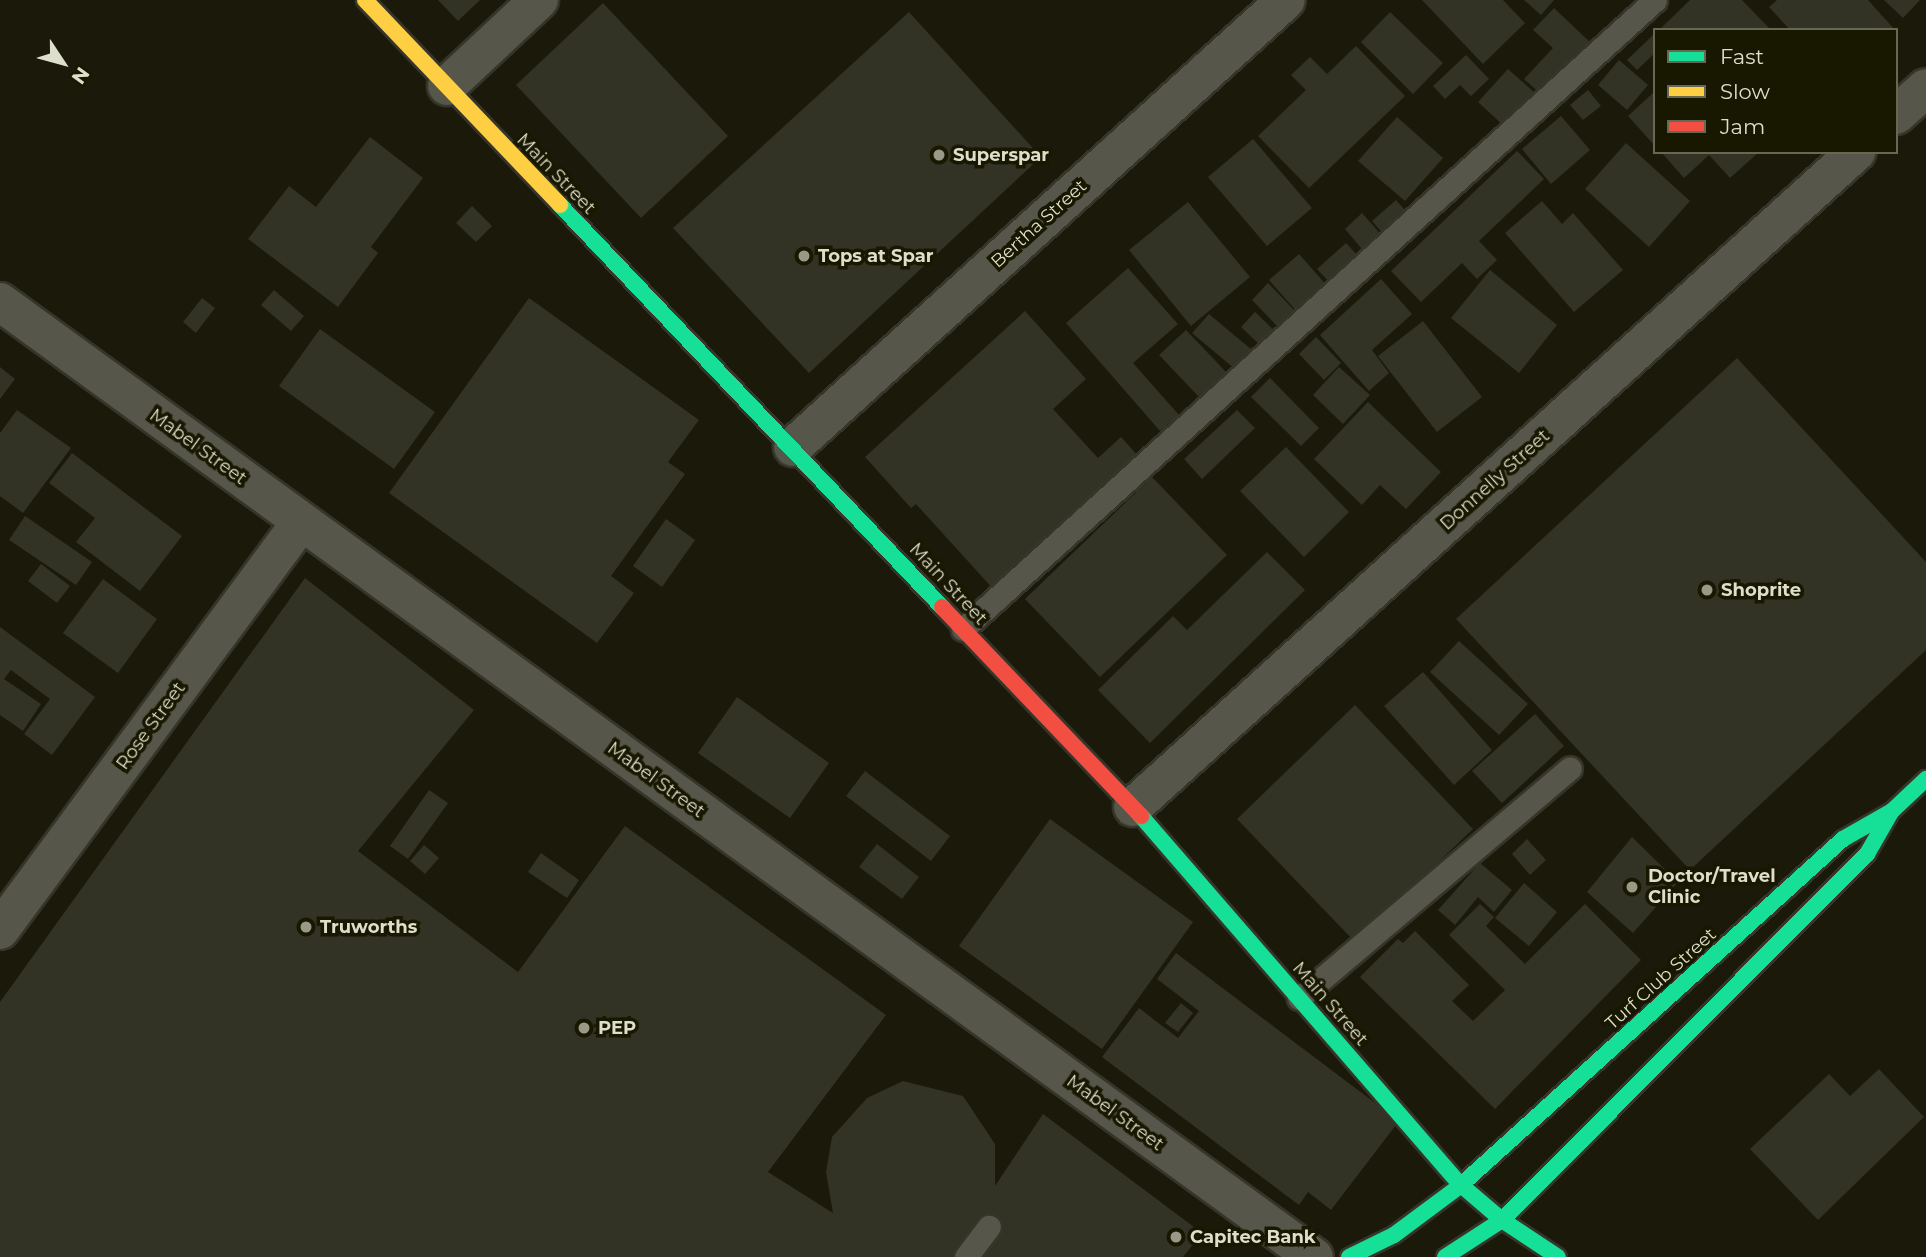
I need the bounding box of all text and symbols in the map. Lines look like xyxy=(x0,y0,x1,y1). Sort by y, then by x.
north arrow xyxy=(28,28,98,98)
legend xyxy=(1653,28,1898,154)
text: Fast xyxy=(1720,44,1764,69)
text: N xyxy=(67,63,94,89)
text: Slow xyxy=(1720,79,1770,104)
text: Jam xyxy=(1720,114,1765,139)
street label: Main Street xyxy=(512,129,600,219)
place label: Superspar xyxy=(953,144,1049,166)
marker: Superspar xyxy=(931,147,947,163)
street label: Bertha Street xyxy=(987,175,1091,273)
place label: Tops at Spar xyxy=(818,245,934,267)
marker: Tops at Spar xyxy=(796,248,812,264)
street label: Mabel Street xyxy=(145,405,251,489)
street label: Donnelly Street xyxy=(1436,425,1554,535)
street label: Main Street xyxy=(905,539,991,629)
place label: Shoprite xyxy=(1721,579,1801,601)
marker: Shoprite xyxy=(1699,582,1715,598)
street label: Rose Street xyxy=(112,678,190,774)
street label: Mabel Street xyxy=(603,738,709,822)
place label: Doctor/Travel Clinic xyxy=(1648,866,1776,908)
marker: Doctor/Travel Clinic xyxy=(1622,877,1642,897)
place label: Truworths xyxy=(320,916,417,938)
marker: Truworths xyxy=(298,919,314,935)
street label: Turf Club Street xyxy=(1601,924,1721,1034)
street label: Main Street xyxy=(1288,958,1372,1050)
place label: PEP xyxy=(598,1017,636,1039)
marker: PEP xyxy=(576,1020,592,1036)
street label: Mabel Street xyxy=(1062,1071,1168,1155)
place label: Capitec Bank xyxy=(1190,1226,1316,1248)
marker: Capitec Bank xyxy=(1168,1229,1184,1245)

